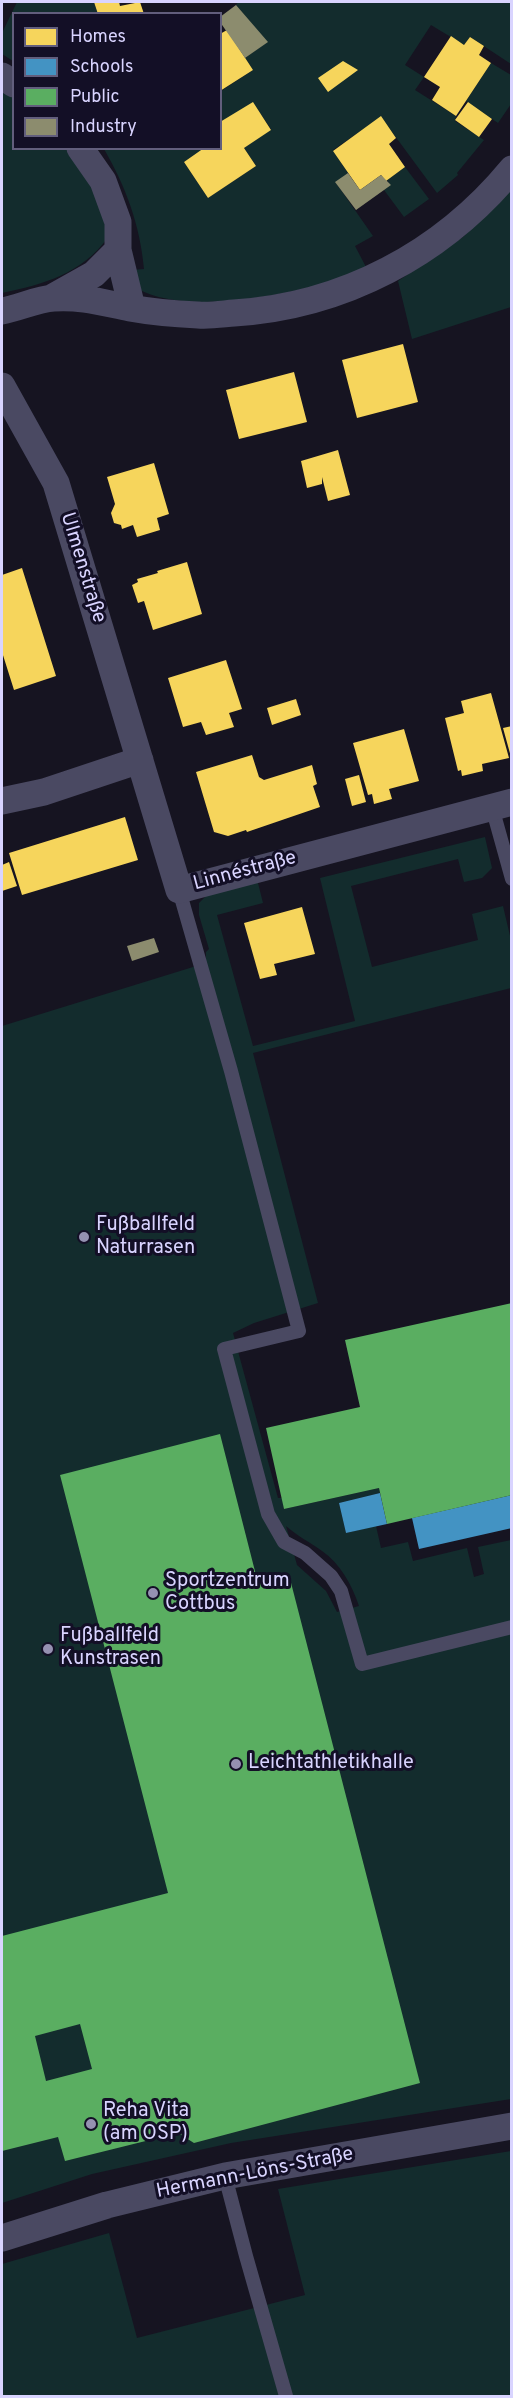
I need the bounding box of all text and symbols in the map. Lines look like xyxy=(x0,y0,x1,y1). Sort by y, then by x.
legend xyxy=(12,12,222,150)
text: Homes xyxy=(70,26,126,49)
text: Schools xyxy=(70,56,133,79)
text: Public xyxy=(70,86,120,109)
text: Industry xyxy=(70,116,137,139)
street label: Ulmenstraße xyxy=(54,510,110,626)
street label: Linnéstraße xyxy=(191,847,299,897)
place label: Fußballfeld Naturrasen xyxy=(96,1214,195,1261)
marker: Fußballfeld Naturrasen xyxy=(77,1230,91,1244)
place label: Sportzentrum Cottbus xyxy=(165,1570,290,1617)
marker: Sportzentrum Cottbus xyxy=(146,1586,160,1600)
place label: Fußballfeld Kunstrasen xyxy=(60,1625,161,1672)
marker: Fußballfeld Kunstrasen xyxy=(41,1642,55,1656)
place label: Leichtathletikhalle xyxy=(248,1752,414,1776)
marker: Leichtathletikhalle xyxy=(229,1757,243,1771)
place label: Reha Vita (am OSP) xyxy=(103,2100,189,2147)
marker: Reha Vita (am OSP) xyxy=(84,2117,98,2131)
street label: Hermann-Löns-Straße xyxy=(154,2143,356,2205)

